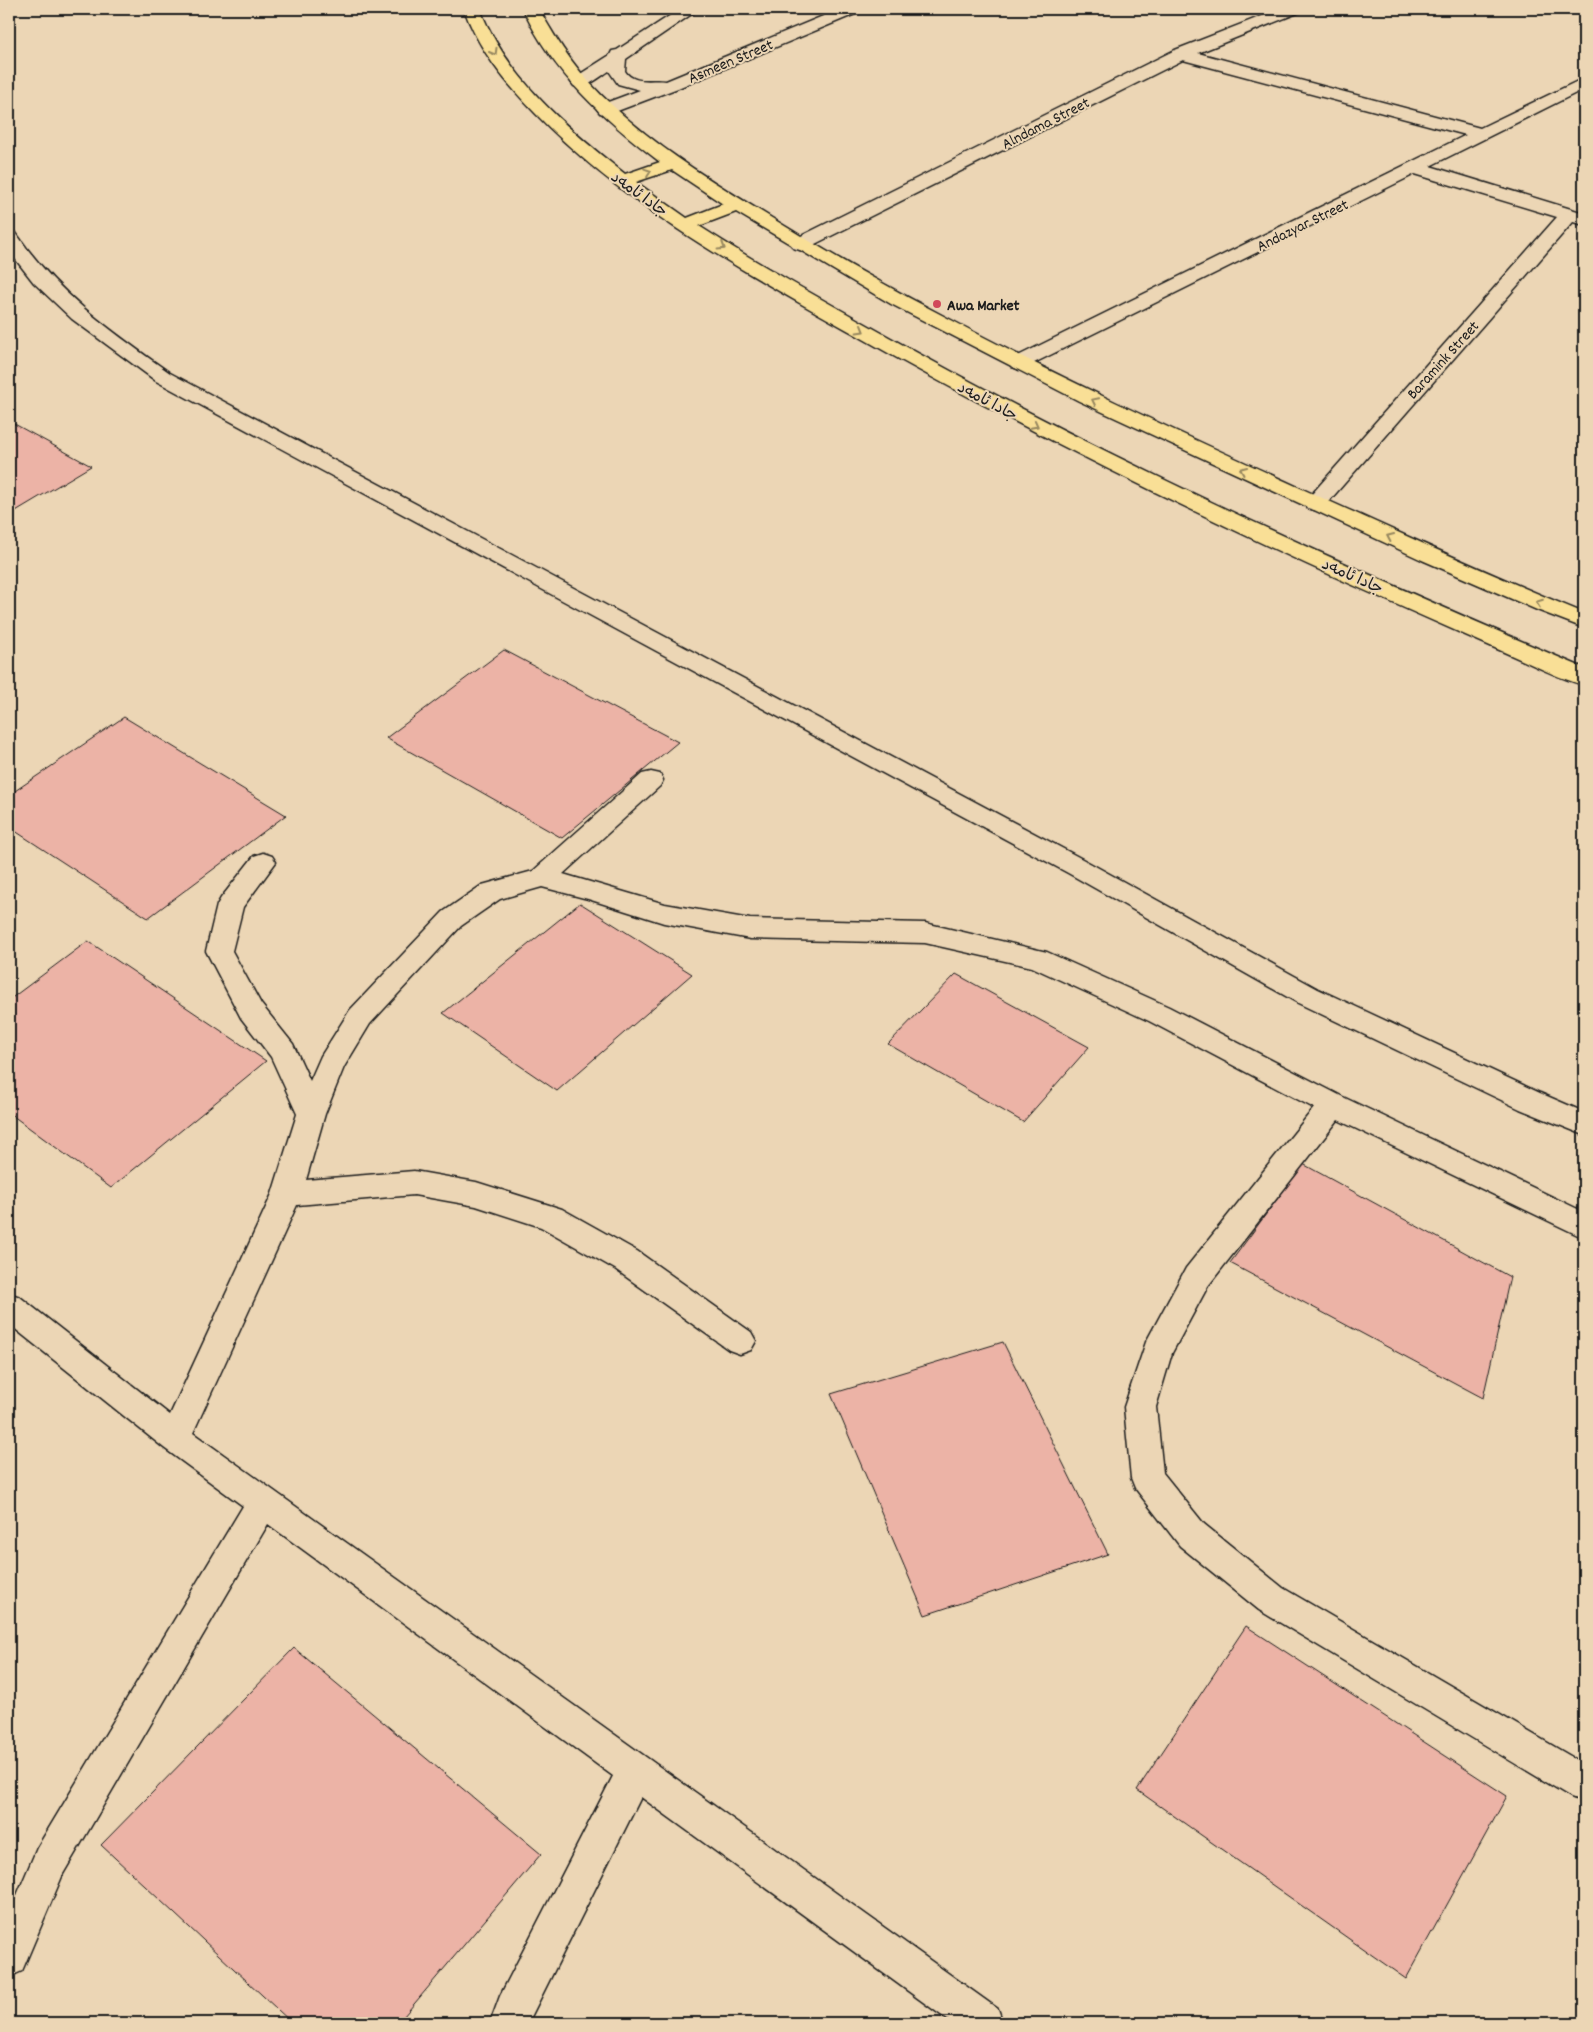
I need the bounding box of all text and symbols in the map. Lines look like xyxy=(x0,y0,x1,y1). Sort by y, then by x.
street label: Asmeen Street xyxy=(685,34,777,91)
one-way arrow xyxy=(487,47,497,56)
street label: Alndama Street xyxy=(998,92,1094,156)
street label: جادا ئامەد xyxy=(605,167,672,223)
one-way arrow xyxy=(644,168,652,178)
street label: Andazyar Street xyxy=(1253,194,1353,258)
one-way arrow xyxy=(716,241,725,251)
place label: Awa Market xyxy=(947,295,1020,318)
marker: Awa Market xyxy=(931,298,943,310)
street label: Baramink Street xyxy=(1402,316,1486,405)
one-way arrow xyxy=(856,324,865,334)
street label: جادا ئامەد xyxy=(953,377,1021,428)
one-way arrow xyxy=(1092,397,1101,407)
one-way arrow xyxy=(1029,419,1038,429)
one-way arrow xyxy=(1239,465,1248,476)
one-way arrow xyxy=(1386,533,1395,544)
street label: جادا ئامەد xyxy=(1318,554,1386,601)
one-way arrow xyxy=(1535,599,1544,609)

